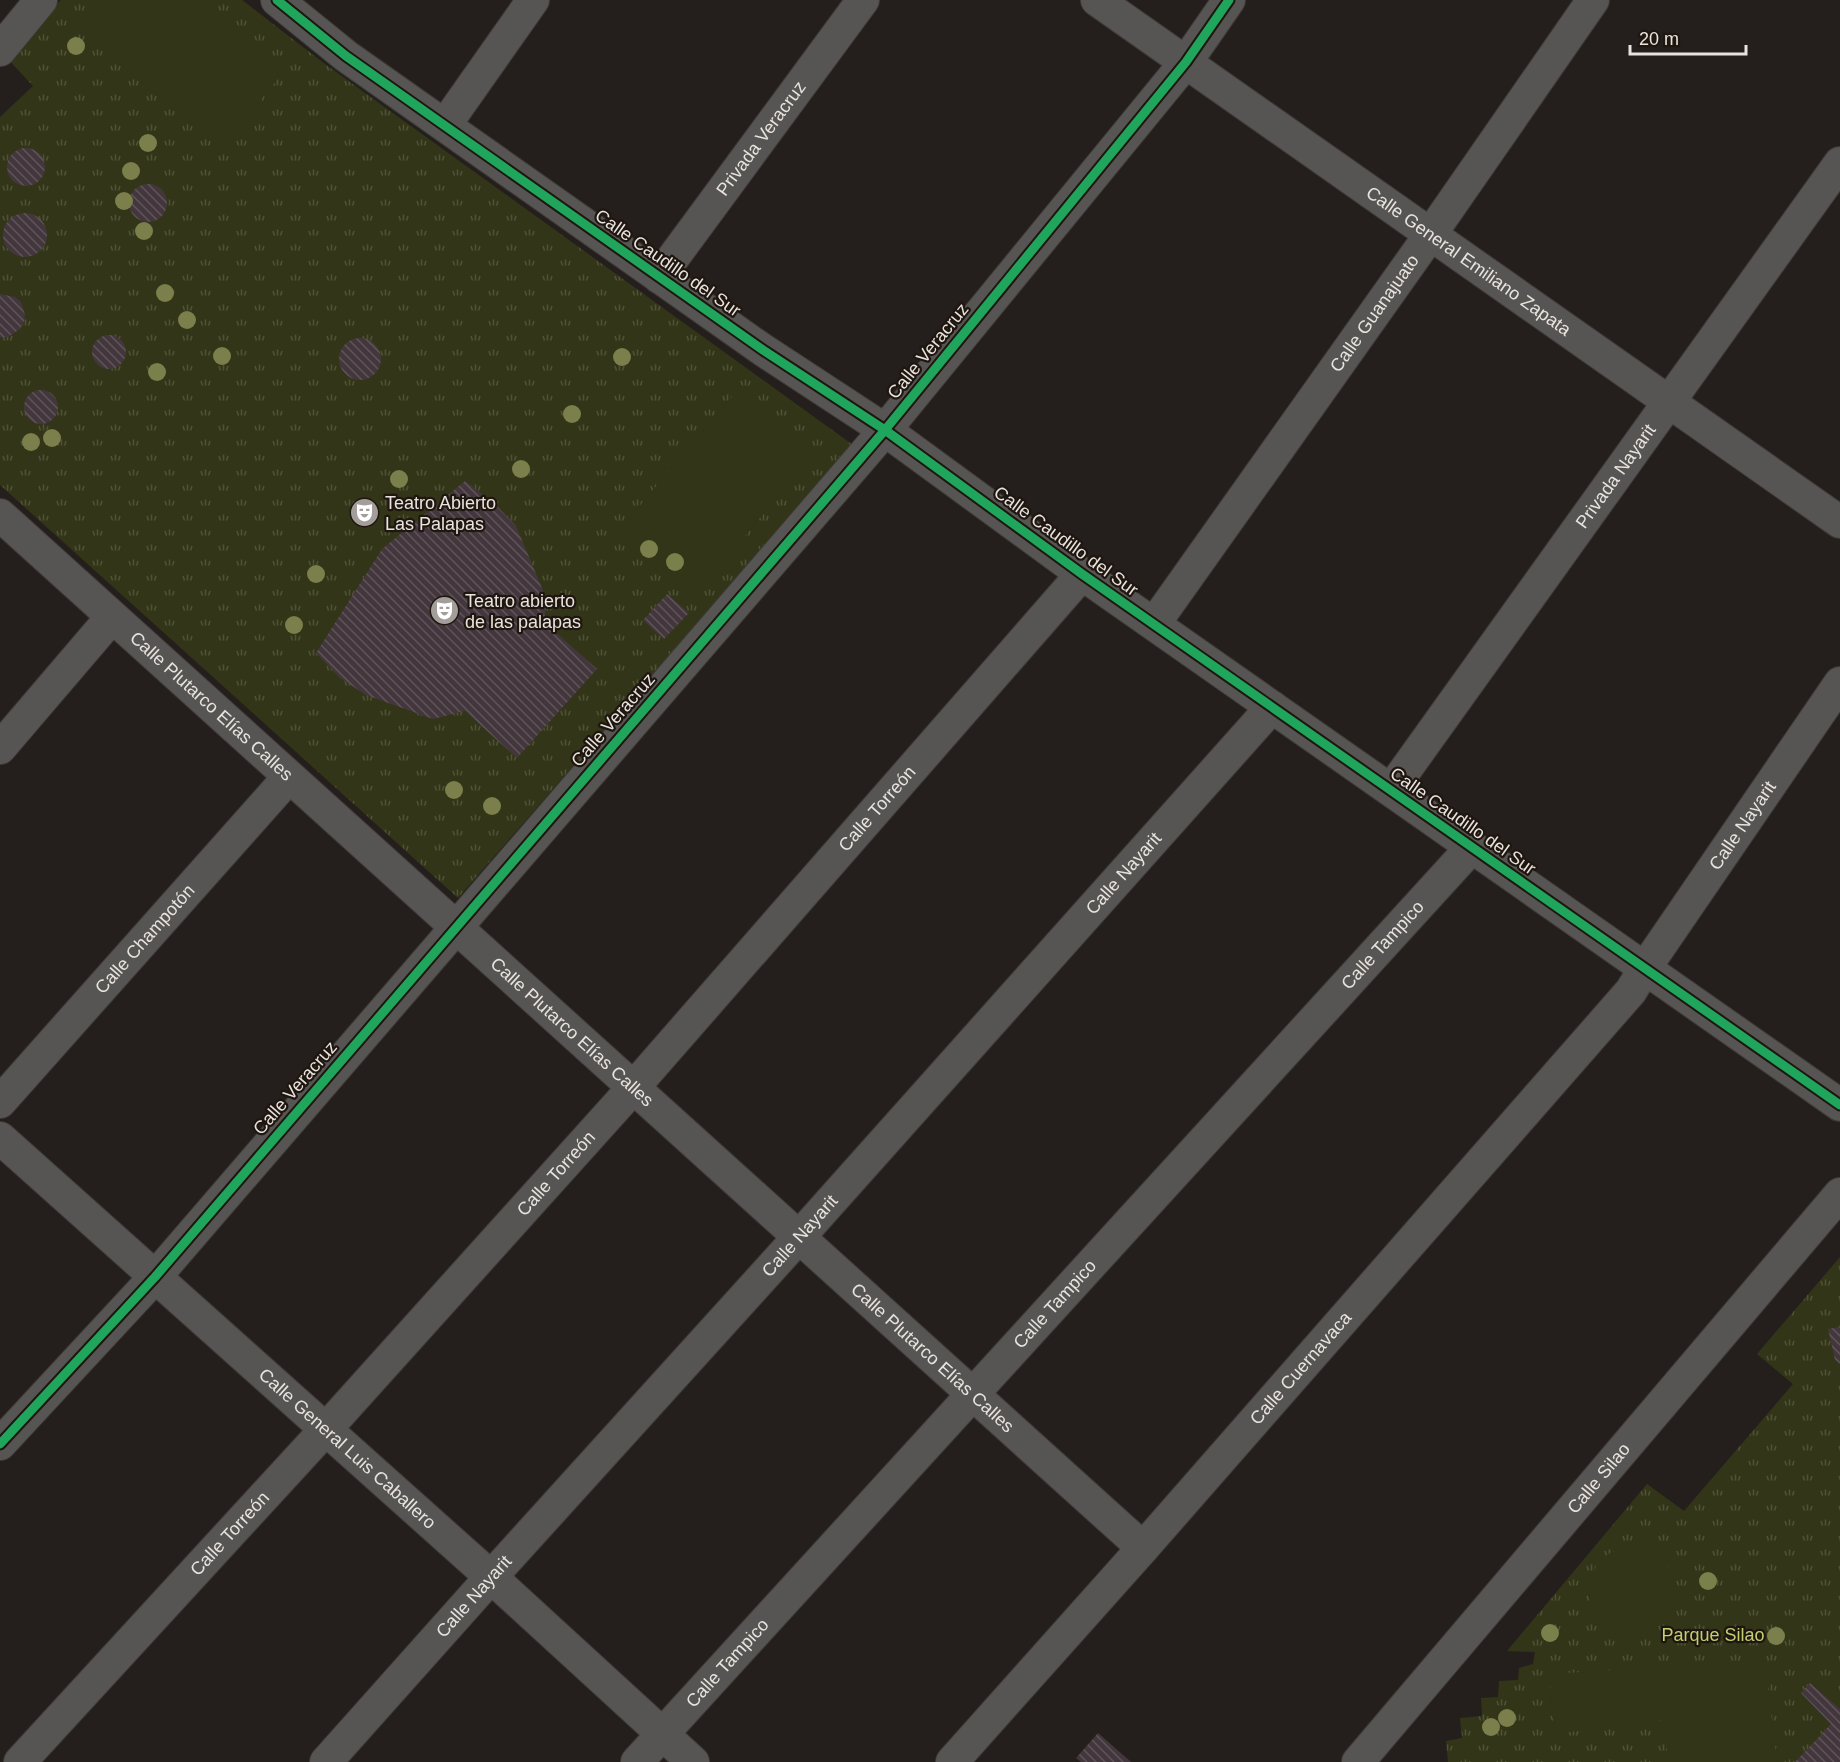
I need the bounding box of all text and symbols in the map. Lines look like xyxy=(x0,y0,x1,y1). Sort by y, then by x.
scale bar xyxy=(1630,18,1746,56)
text: 20 m xyxy=(1639,29,1679,49)
street label: Privada Veracruz xyxy=(712,77,810,200)
street label: Calle General Emiliano Zapata xyxy=(1362,182,1575,340)
street label: Calle Caudillo del Sur xyxy=(591,205,745,321)
street label: Calle Guanajuato xyxy=(1326,251,1423,376)
street label: Calle Veracruz xyxy=(883,299,973,403)
street label: Privada Nayarit xyxy=(1572,420,1660,532)
street label: Calle Caudillo del Sur xyxy=(990,482,1142,600)
place label: Teatro Abierto Las Palapas xyxy=(385,493,496,534)
theatre icon: Teatro Abierto Las Palapas xyxy=(348,497,380,529)
place label: Teatro abierto de las palapas xyxy=(465,591,581,632)
theatre icon: Teatro abierto de las palapas xyxy=(428,595,460,627)
street label: Calle Plutarco Elías Calles xyxy=(126,628,297,785)
street label: Calle Veracruz xyxy=(567,669,659,771)
street label: Calle Torreón xyxy=(834,762,920,855)
street label: Calle Caudillo del Sur xyxy=(1386,763,1540,879)
street label: Calle Nayarit xyxy=(1705,777,1780,874)
street label: Calle Nayarit xyxy=(1082,828,1165,919)
street label: Calle Champotón xyxy=(91,880,199,998)
street label: Calle Tampico xyxy=(1337,897,1428,993)
street label: Calle Plutarco Elías Calles xyxy=(487,953,657,1111)
street label: Calle Veracruz xyxy=(249,1037,341,1139)
street label: Calle Torreón xyxy=(513,1127,599,1220)
street label: Calle Nayarit xyxy=(758,1191,842,1281)
street label: Calle Tampico xyxy=(1010,1256,1100,1352)
street label: Calle Plutarco Elías Calles xyxy=(847,1279,1018,1436)
street label: Calle Cuernavaca xyxy=(1246,1307,1356,1429)
street label: Calle General Luis Caballero xyxy=(255,1364,440,1533)
street label: Calle Silao xyxy=(1563,1439,1634,1518)
street label: Calle Torreón xyxy=(186,1488,273,1580)
street label: Calle Nayarit xyxy=(432,1551,516,1641)
street label: Calle Tampico xyxy=(682,1615,773,1711)
park label: Parque Silao xyxy=(1661,1625,1765,1645)

